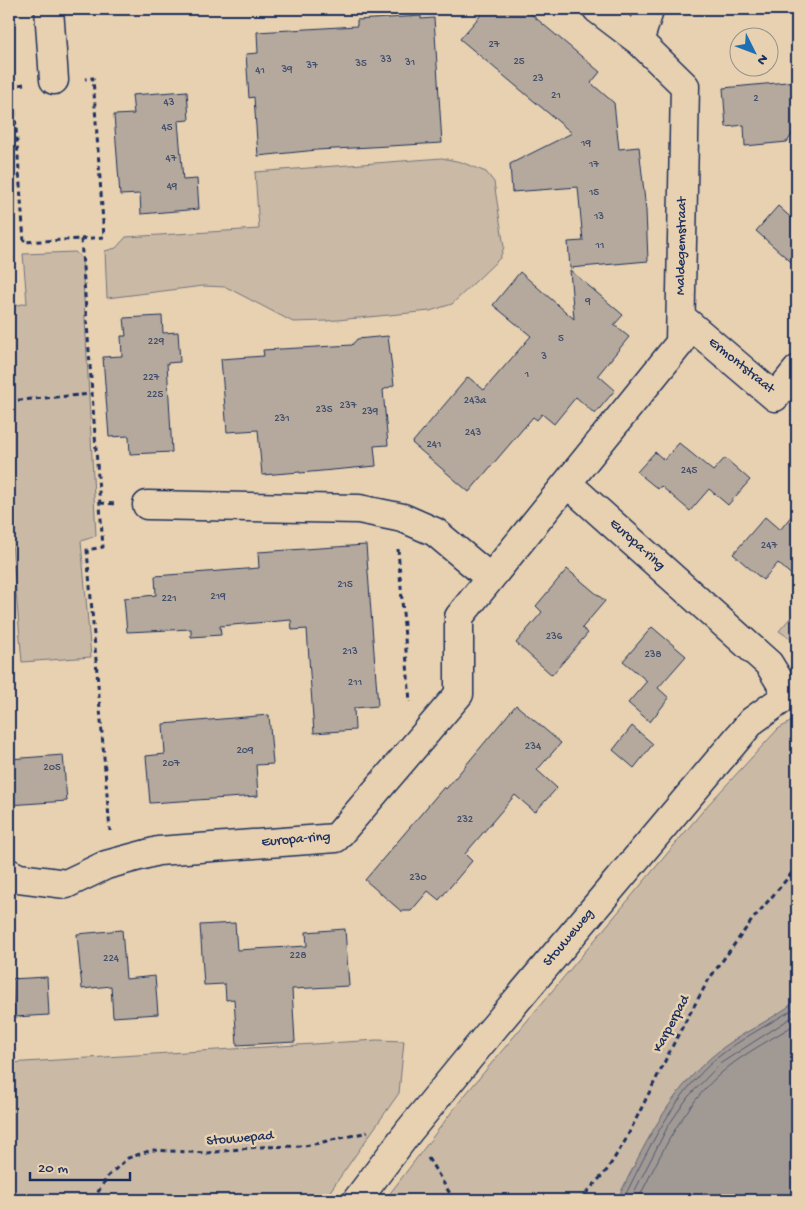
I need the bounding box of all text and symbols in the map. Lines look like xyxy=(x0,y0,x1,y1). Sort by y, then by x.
north arrow xyxy=(728,28,778,78)
house number: 27 xyxy=(488,39,500,51)
text: N xyxy=(752,50,771,68)
house number: 33 xyxy=(379,54,392,66)
house number: 25 xyxy=(513,56,525,68)
house number: 31 xyxy=(404,57,415,69)
house number: 35 xyxy=(354,58,367,70)
house number: 37 xyxy=(305,60,318,72)
house number: 39 xyxy=(280,64,293,76)
house number: 41 xyxy=(255,65,265,77)
house number: 23 xyxy=(532,73,544,85)
house number: 21 xyxy=(551,90,561,102)
house number: 2 xyxy=(753,93,759,105)
house number: 43 xyxy=(164,97,175,109)
house number: 45 xyxy=(162,122,173,134)
house number: 19 xyxy=(580,138,591,150)
house number: 47 xyxy=(166,153,177,165)
house number: 17 xyxy=(588,159,599,171)
house number: 49 xyxy=(167,181,178,193)
house number: 15 xyxy=(588,187,599,199)
street label: Maldegemstraat xyxy=(673,195,691,295)
house number: 13 xyxy=(593,211,604,223)
house number: 11 xyxy=(595,240,604,252)
house number: 9 xyxy=(584,296,591,308)
house number: 5 xyxy=(558,333,564,345)
street label: Ermontstraat xyxy=(704,334,779,399)
house number: 229 xyxy=(148,336,165,348)
house number: 3 xyxy=(540,351,547,363)
house number: 1 xyxy=(524,369,529,381)
house number: 227 xyxy=(143,372,160,384)
house number: 225 xyxy=(147,389,163,401)
house number: 243a xyxy=(464,395,487,407)
house number: 237 xyxy=(340,400,357,412)
house number: 235 xyxy=(316,404,333,416)
house number: 239 xyxy=(362,406,379,418)
house number: 231 xyxy=(274,413,290,425)
house number: 243 xyxy=(465,427,481,439)
house number: 241 xyxy=(426,439,442,451)
house number: 245 xyxy=(681,465,697,477)
street label: Europa-ring xyxy=(606,516,668,574)
house number: 247 xyxy=(761,540,777,552)
house number: 215 xyxy=(337,579,353,591)
house number: 219 xyxy=(210,591,226,603)
house number: 221 xyxy=(161,593,177,605)
house number: 236 xyxy=(546,631,563,643)
house number: 213 xyxy=(342,646,358,658)
house number: 238 xyxy=(644,649,662,661)
house number: 211 xyxy=(348,677,362,689)
house number: 234 xyxy=(525,741,542,753)
house number: 209 xyxy=(236,745,254,757)
house number: 207 xyxy=(162,758,180,770)
house number: 205 xyxy=(43,762,61,774)
house number: 232 xyxy=(457,814,474,826)
street label: Europa-ring xyxy=(261,829,331,851)
house number: 230 xyxy=(409,872,427,884)
street label: Stouweweg xyxy=(540,906,598,970)
house number: 228 xyxy=(290,950,306,962)
house number: 224 xyxy=(103,953,120,965)
street label: Karperpad xyxy=(650,991,695,1056)
street label: Stouwepad xyxy=(206,1127,276,1150)
scale bar xyxy=(30,1149,130,1181)
text: 20 m xyxy=(38,1160,68,1178)

